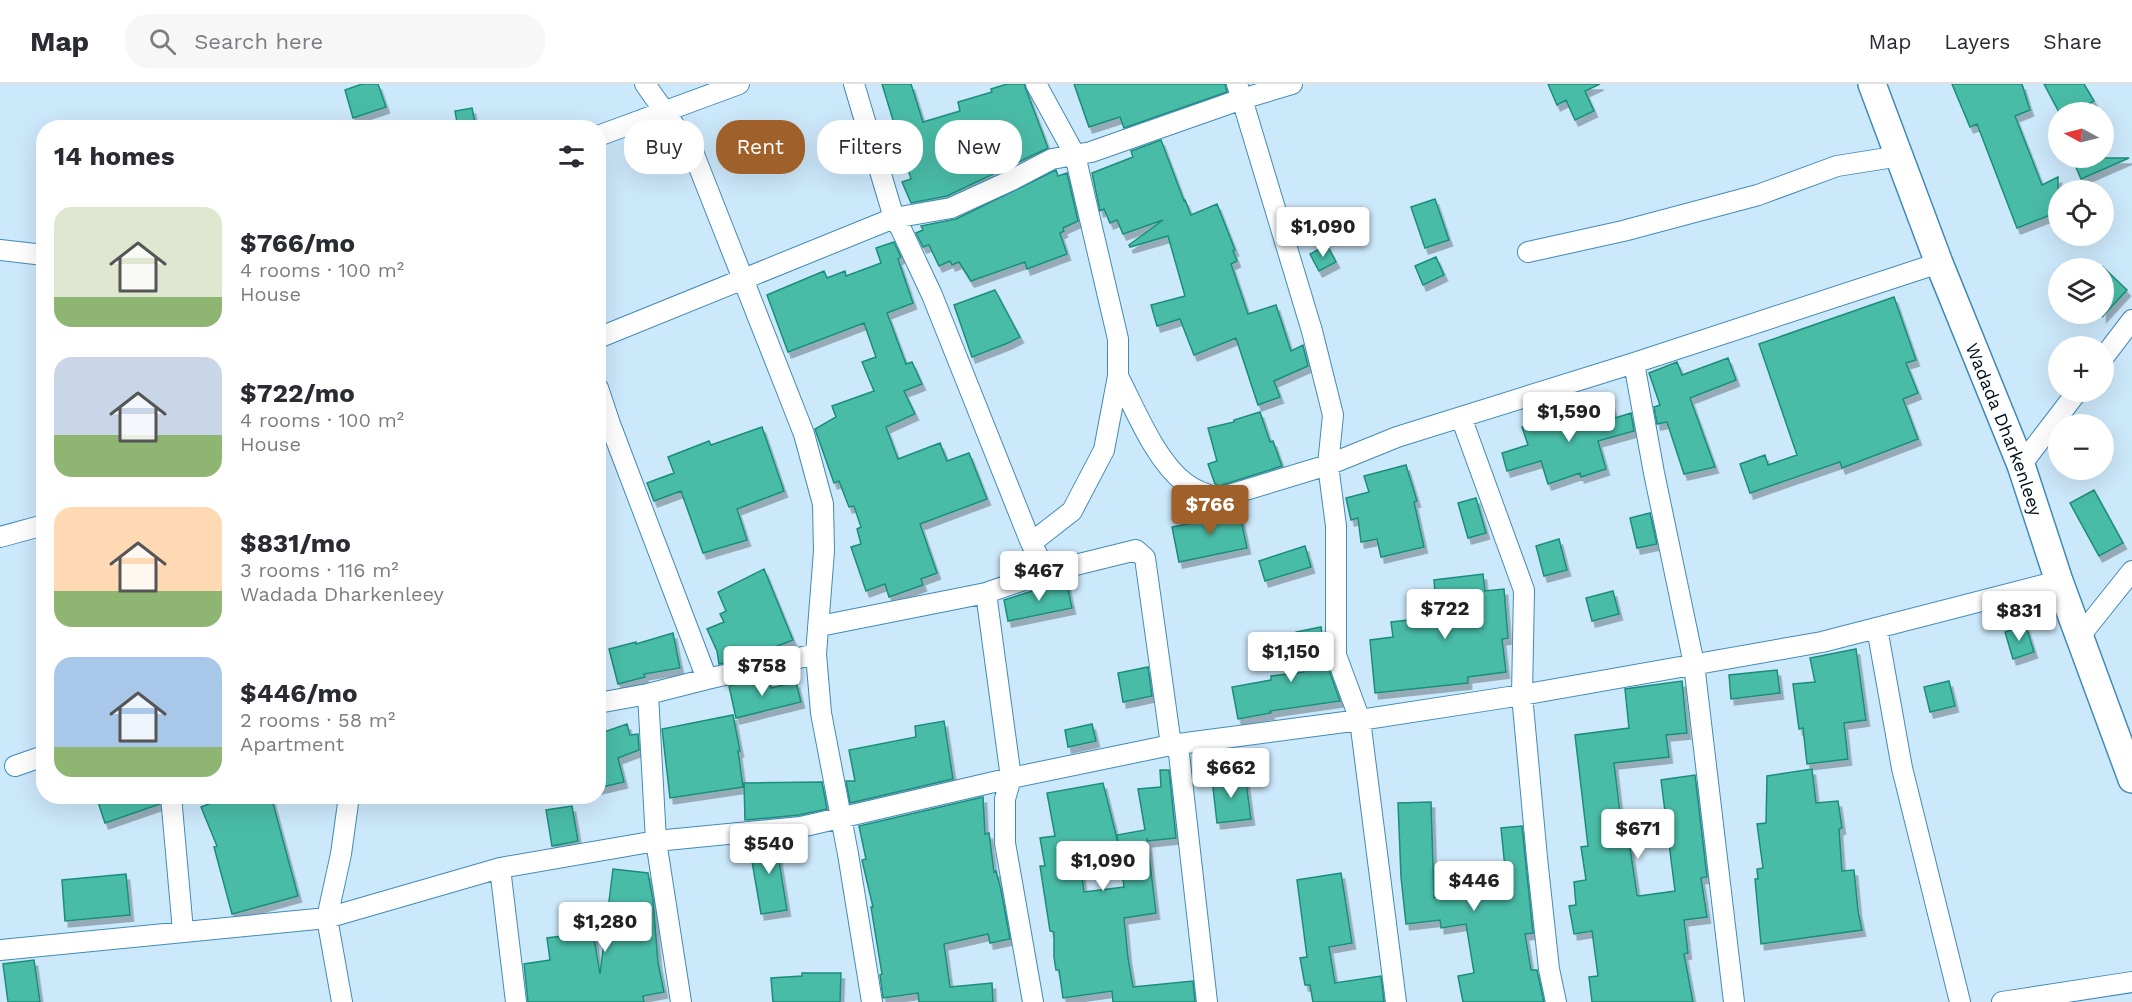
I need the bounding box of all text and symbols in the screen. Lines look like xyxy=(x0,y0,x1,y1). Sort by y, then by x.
search box xyxy=(125,14,545,68)
text: Map xyxy=(30,25,89,58)
icon: search xyxy=(146,25,179,58)
text: Search here xyxy=(194,29,323,54)
text: Map xyxy=(1868,29,1911,54)
text: Layers xyxy=(1944,29,2010,54)
text: Share xyxy=(2043,29,2102,54)
north arrow xyxy=(2048,102,2114,168)
map controls xyxy=(2048,102,2114,480)
chip: Buy xyxy=(624,120,704,174)
chip: Rent xyxy=(716,120,805,174)
chip: Filters xyxy=(817,120,923,174)
chip: New xyxy=(935,120,1022,174)
icon: filters xyxy=(555,140,588,173)
text: 14 homes xyxy=(54,141,175,171)
button: locate xyxy=(2048,180,2114,246)
pin: $1,090 xyxy=(1274,207,1372,258)
text: $1,090 xyxy=(1290,214,1356,238)
text: $766/mo xyxy=(240,228,355,258)
icon: home xyxy=(102,231,174,303)
text: 4 rooms · 100 m² xyxy=(240,258,404,282)
button: layers xyxy=(2048,258,2114,324)
text: House xyxy=(240,282,301,306)
button: + xyxy=(2048,336,2114,402)
street label: Wadada Dharkenleey xyxy=(1962,340,2048,519)
text: $722/mo xyxy=(240,378,355,408)
icon: home xyxy=(102,381,174,453)
pin: $1,590 xyxy=(1520,392,1618,443)
text: $1,590 xyxy=(1537,399,1601,423)
text: 4 rooms · 100 m² xyxy=(240,408,404,432)
button: − xyxy=(2048,414,2114,480)
text: House xyxy=(240,432,301,456)
pin: $766 xyxy=(1174,485,1246,536)
text: $766 xyxy=(1185,492,1235,516)
text: $831/mo xyxy=(240,528,351,558)
icon: home xyxy=(102,531,174,603)
pin: $467 xyxy=(1003,551,1075,602)
text: 3 rooms · 116 m² xyxy=(240,558,399,582)
text: $467 xyxy=(1014,558,1064,582)
text: Wadada Dharkenleey xyxy=(240,582,444,606)
pin: $722 xyxy=(1409,589,1481,640)
pin: $831 xyxy=(1983,591,2055,642)
text: $722 xyxy=(1421,596,1469,620)
text: $831 xyxy=(1996,598,2042,622)
pin: $1,150 xyxy=(1242,632,1340,683)
text: $1,150 xyxy=(1262,639,1320,663)
pin: $758 xyxy=(726,646,798,697)
text: $758 xyxy=(738,653,786,677)
text: $446/mo xyxy=(240,678,358,708)
icon: home xyxy=(102,681,174,753)
text: 2 rooms · 58 m² xyxy=(240,708,395,732)
text: Apartment xyxy=(240,732,344,756)
pin: $662 xyxy=(1195,748,1267,799)
text: $662 xyxy=(1206,755,1256,779)
pin: $671 xyxy=(1602,809,1674,860)
text: $671 xyxy=(1615,816,1661,840)
pin: $540 xyxy=(733,824,805,875)
text: $540 xyxy=(744,831,794,855)
pin: $1,090 xyxy=(1054,841,1152,892)
text: $1,090 xyxy=(1070,848,1136,872)
pin: $446 xyxy=(1438,861,1510,912)
text: $446 xyxy=(1449,868,1499,892)
pin: $1,280 xyxy=(556,902,654,953)
text: $1,280 xyxy=(573,909,637,933)

